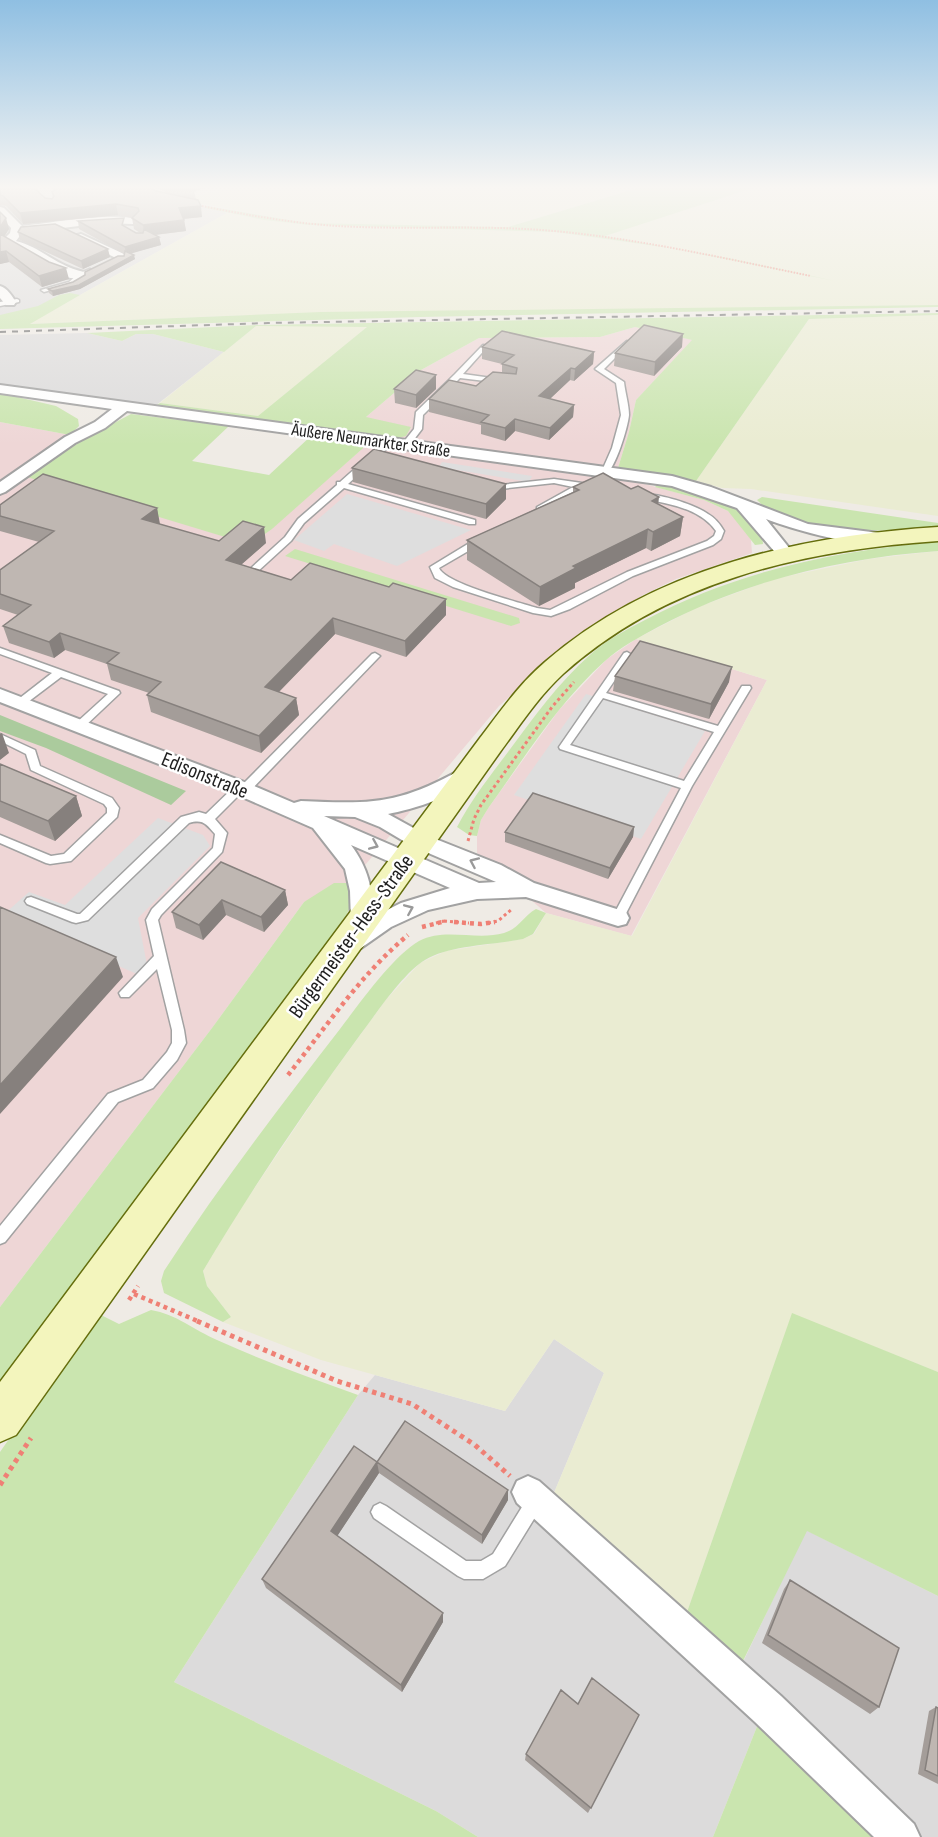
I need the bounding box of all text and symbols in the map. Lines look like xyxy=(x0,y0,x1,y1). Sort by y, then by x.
street label: Äußere Neumarkter Straße xyxy=(289,419,452,462)
street label: Edisonstraße xyxy=(158,747,252,804)
one-way arrow xyxy=(368,838,379,850)
street label: Bürgermeister-Hess-Straße xyxy=(284,850,419,1023)
one-way arrow xyxy=(470,858,481,870)
one-way arrow xyxy=(403,904,414,916)

